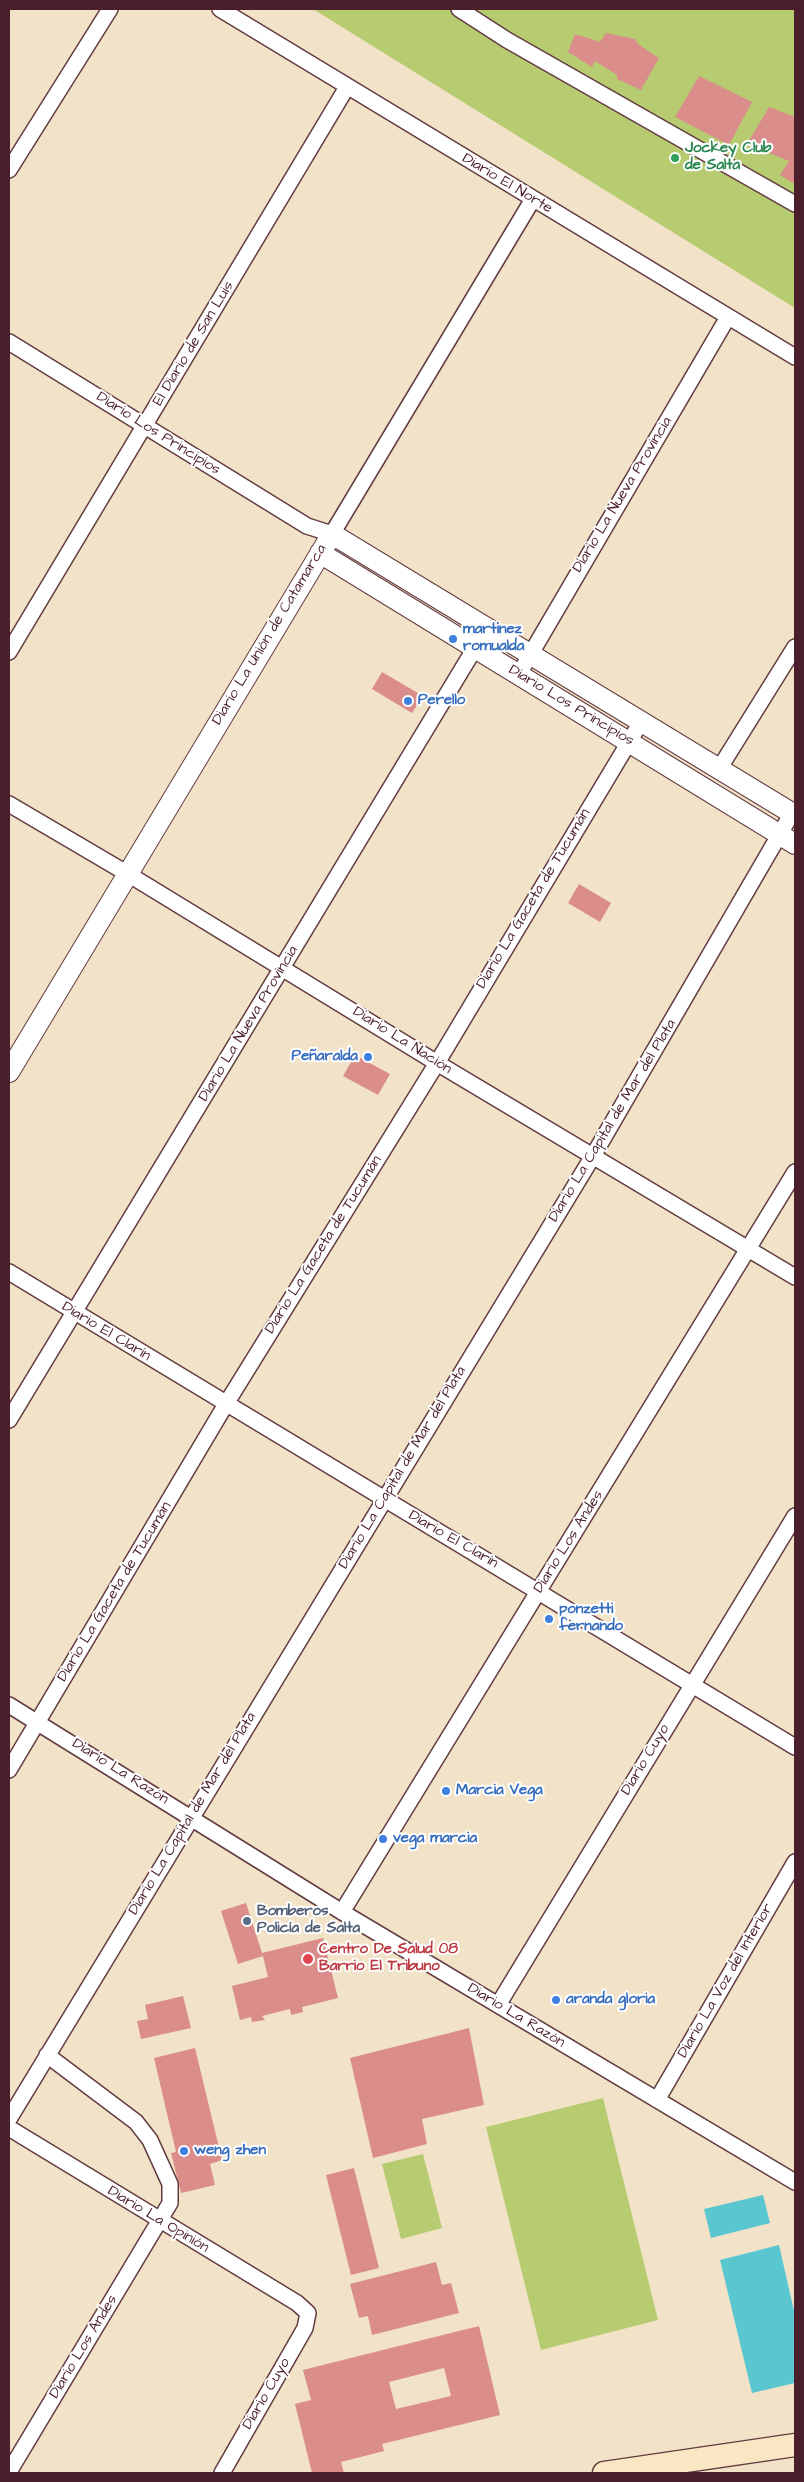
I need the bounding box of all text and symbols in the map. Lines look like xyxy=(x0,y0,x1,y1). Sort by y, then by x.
place label: Jockey Club de Salta xyxy=(685,140,771,175)
street label: Diario El Norte xyxy=(459,150,555,218)
marker: Jockey Club de Salta xyxy=(669,152,681,164)
street label: El Diario de San Luis xyxy=(150,278,238,410)
street label: Diario Los Principios xyxy=(93,388,223,480)
street label: Diario La Nueva Provincia xyxy=(569,414,677,576)
street label: Diario La Unión de Catamarca xyxy=(209,542,331,728)
place label: martinez romualda xyxy=(463,621,524,656)
marker: martinez romualda xyxy=(447,633,459,645)
street label: Diario Los Principios xyxy=(505,661,637,751)
place label: Perello xyxy=(418,692,465,710)
marker: Perello xyxy=(402,695,414,707)
street label: Diario La Gaceta de Tucumán xyxy=(473,806,595,992)
street label: Diario La Nueva Provincia xyxy=(195,943,303,1105)
street label: Diario La Nación xyxy=(349,1003,455,1079)
street label: Diario La Capital de Mar del Plata xyxy=(545,1016,681,1226)
place label: Peñaralda xyxy=(292,1048,358,1066)
marker: Peñaralda xyxy=(362,1051,374,1063)
street label: Diario La Gaceta de Tucumán xyxy=(262,1153,386,1337)
street label: Diario El Clarín xyxy=(58,1298,154,1366)
street label: Diario La Capital de Mar del Plata xyxy=(335,1363,471,1573)
street label: Diario Los Andes xyxy=(530,1487,608,1597)
street label: Diario La Gaceta de Tucumán xyxy=(54,1499,176,1685)
street label: Diario El Clarín xyxy=(405,1507,501,1573)
place label: ponzetti fernando xyxy=(559,1601,623,1636)
marker: ponzetti fernando xyxy=(543,1613,555,1625)
street label: Diario La Capital de Mar del Plata xyxy=(125,1709,261,1919)
street label: Diario Cuyo xyxy=(618,1721,674,1799)
street label: Diario La Razón xyxy=(68,1735,172,1809)
place label: Marcia Vega xyxy=(456,1782,543,1800)
marker: Marcia Vega xyxy=(440,1785,452,1797)
place label: vega marcia xyxy=(393,1830,477,1848)
marker: vega marcia xyxy=(377,1833,389,1845)
street label: Diario La Voz del Interior xyxy=(674,1901,778,2061)
place label: Bomberos Policía de Salta xyxy=(257,1903,360,1938)
marker: Bomberos Policía de Salta xyxy=(241,1915,253,1927)
place label: Centro De Salud 08 Barrio El Tribuno xyxy=(319,1941,458,1976)
marker: Centro De Salud 08 Barrio El Tribuno xyxy=(301,1952,315,1966)
street label: Diario La Razón xyxy=(464,1980,568,2052)
place label: aranda gloria xyxy=(566,1991,655,2009)
marker: aranda gloria xyxy=(550,1994,562,2006)
place label: weng zhen xyxy=(194,2142,266,2160)
marker: weng zhen xyxy=(178,2145,190,2157)
street label: Diario La Opinión xyxy=(104,2183,212,2257)
street label: Diario Los Andes xyxy=(46,2292,122,2402)
street label: Diario Cuyo xyxy=(239,2355,295,2433)

